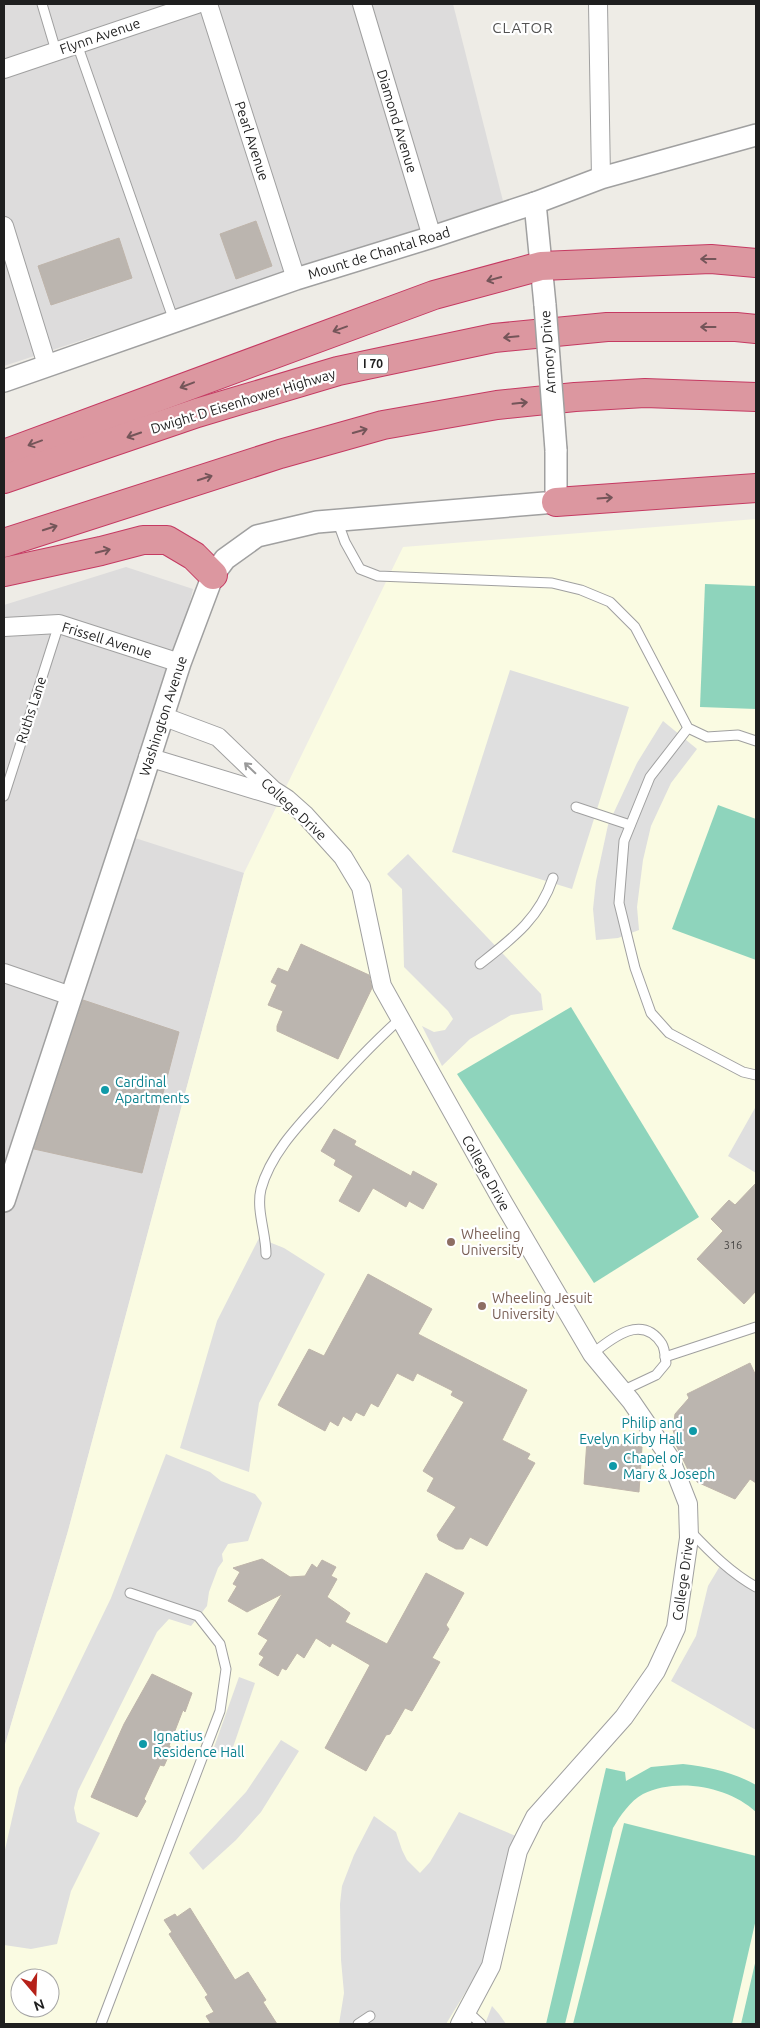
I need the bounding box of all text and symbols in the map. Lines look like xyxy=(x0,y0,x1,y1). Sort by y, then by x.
street label: Flynn Avenue xyxy=(58,15,142,57)
district label: CLATOR xyxy=(492,19,554,36)
street label: Diamond Avenue xyxy=(374,67,420,175)
street label: Pearl Avenue xyxy=(232,99,272,183)
street label: Mount de Chantal Road xyxy=(306,224,452,282)
one-way arrow xyxy=(700,254,716,264)
one-way arrow xyxy=(487,274,503,284)
street label: Armory Drive xyxy=(537,310,559,394)
one-way arrow xyxy=(700,322,716,332)
one-way arrow xyxy=(333,325,348,334)
one-way arrow xyxy=(503,332,519,342)
road number: I 70 xyxy=(358,354,388,374)
street label: Dwight D Eisenhower Highway xyxy=(149,365,338,437)
one-way arrow xyxy=(180,381,195,390)
one-way arrow xyxy=(512,398,528,408)
one-way arrow xyxy=(352,426,368,436)
one-way arrow xyxy=(126,430,142,440)
one-way arrow xyxy=(28,439,44,448)
one-way arrow xyxy=(196,473,212,482)
one-way arrow xyxy=(597,494,613,503)
one-way arrow xyxy=(42,523,58,533)
one-way arrow xyxy=(94,546,110,555)
street label: Frissell Avenue xyxy=(60,619,154,661)
street label: Washington Avenue xyxy=(136,654,190,778)
street label: Ruths Lane xyxy=(13,674,49,746)
one-way arrow xyxy=(243,762,256,774)
street label: College Drive xyxy=(258,775,330,843)
place label: Cardinal Apartments xyxy=(115,1074,190,1106)
marker: Cardinal Apartments xyxy=(99,1084,111,1096)
street label: College Drive xyxy=(459,1132,513,1214)
place label: Wheeling University xyxy=(461,1226,524,1258)
marker: Wheeling University xyxy=(445,1236,457,1248)
house number: 316 xyxy=(724,1239,742,1251)
place label: Wheeling Jesuit University xyxy=(492,1290,593,1322)
marker: Wheeling Jesuit University xyxy=(476,1300,488,1312)
place label: Philip and Evelyn Kirby Hall xyxy=(579,1415,683,1447)
marker: Philip and Evelyn Kirby Hall xyxy=(687,1425,699,1437)
place label: Chapel of Mary & Joseph xyxy=(623,1450,715,1482)
marker: Chapel of Mary & Joseph xyxy=(607,1460,619,1472)
street label: College Drive xyxy=(669,1536,697,1622)
place label: Ignatius Residence Hall xyxy=(153,1728,245,1760)
marker: Ignatius Residence Hall xyxy=(137,1738,149,1750)
north arrow xyxy=(10,1968,60,2018)
text: N xyxy=(32,1996,47,2015)

